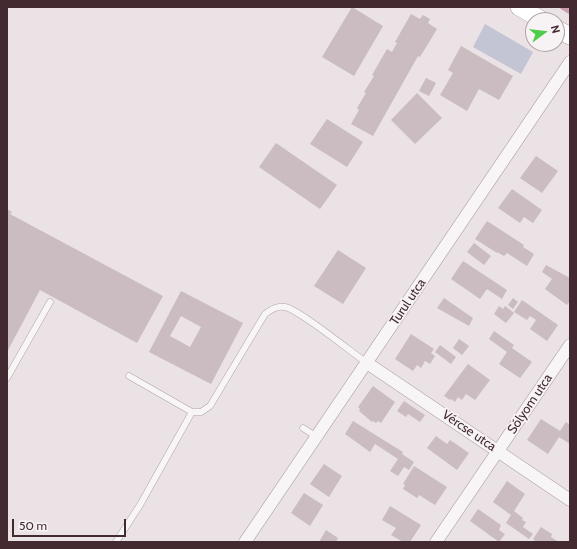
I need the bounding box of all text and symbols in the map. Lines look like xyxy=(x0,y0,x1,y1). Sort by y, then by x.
north arrow xyxy=(525,12,565,52)
text: N xyxy=(548,24,563,35)
street label: Turul utca xyxy=(387,276,429,328)
street label: Sólyom utca xyxy=(504,371,556,437)
street label: Vércse utca xyxy=(439,407,499,455)
scale bar xyxy=(14,511,128,537)
text: 50 m xyxy=(19,518,47,533)

